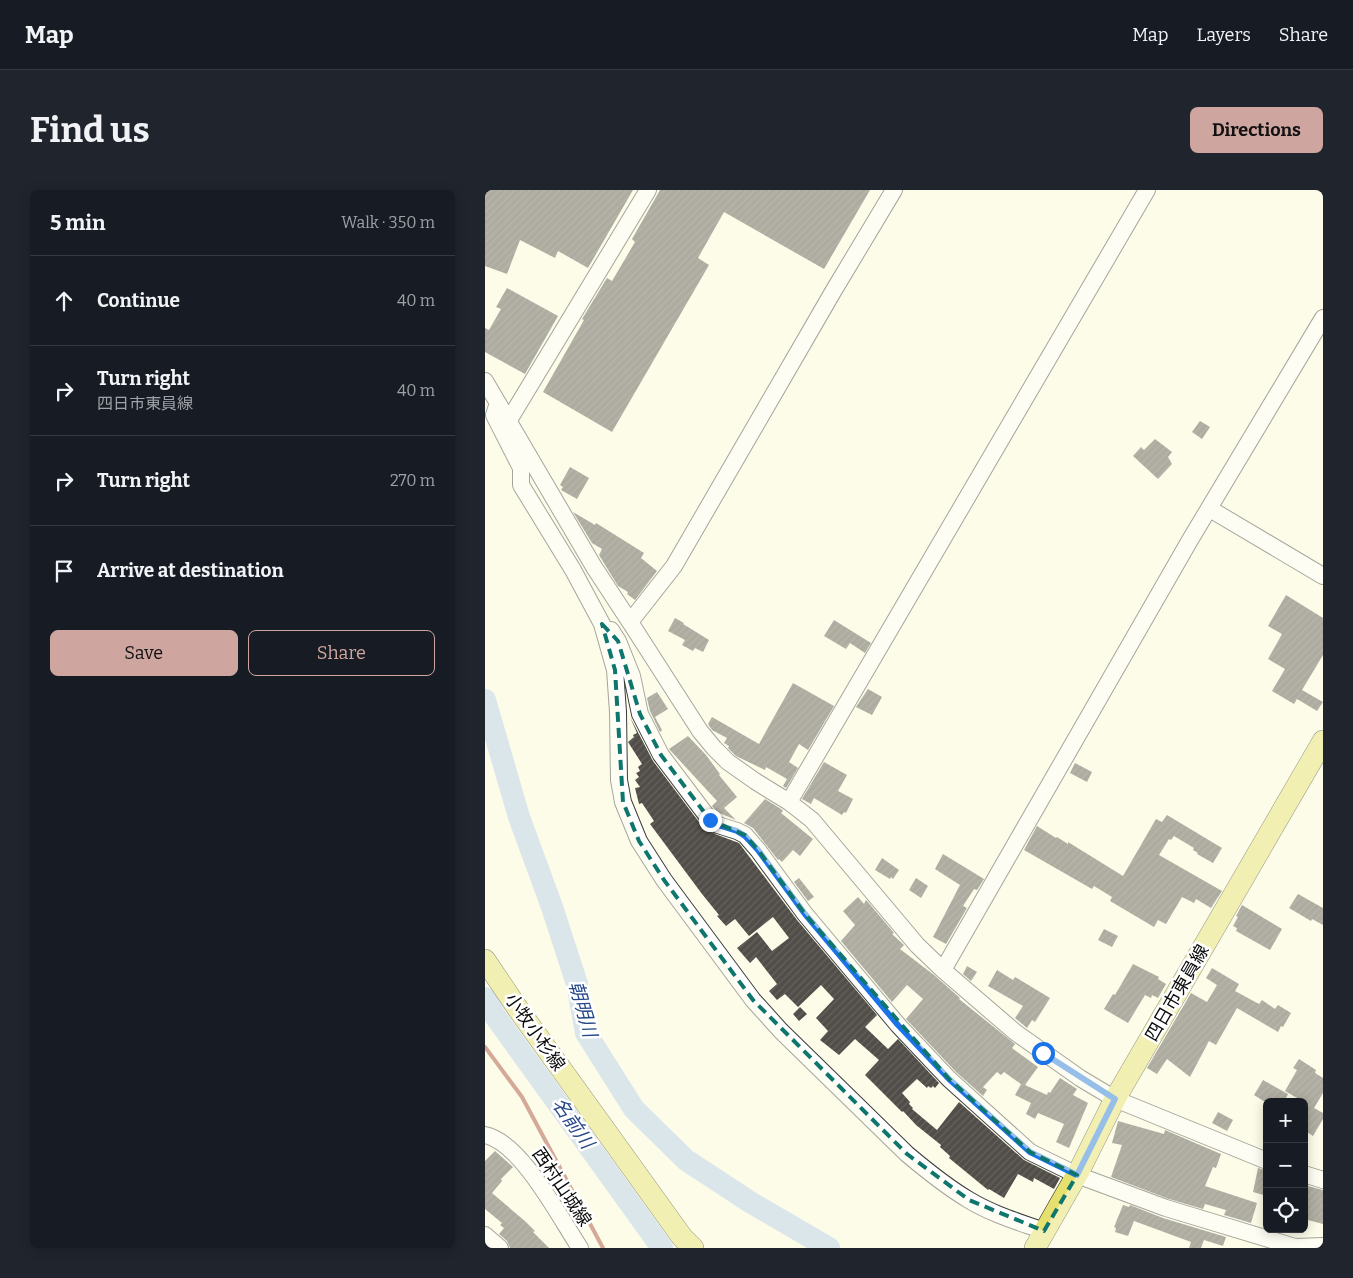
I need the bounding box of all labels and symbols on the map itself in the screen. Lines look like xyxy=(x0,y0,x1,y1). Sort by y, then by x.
route end xyxy=(699,809,722,832)
street label: 四日市東員線 xyxy=(1140,941,1214,1045)
water label: 朝明川 xyxy=(564,978,602,1041)
street label: 小牧小杉線 xyxy=(500,989,570,1075)
route start xyxy=(1032,1042,1055,1065)
water label: 名前川 xyxy=(547,1093,600,1155)
street label: 西村山城線 xyxy=(528,1144,596,1230)

